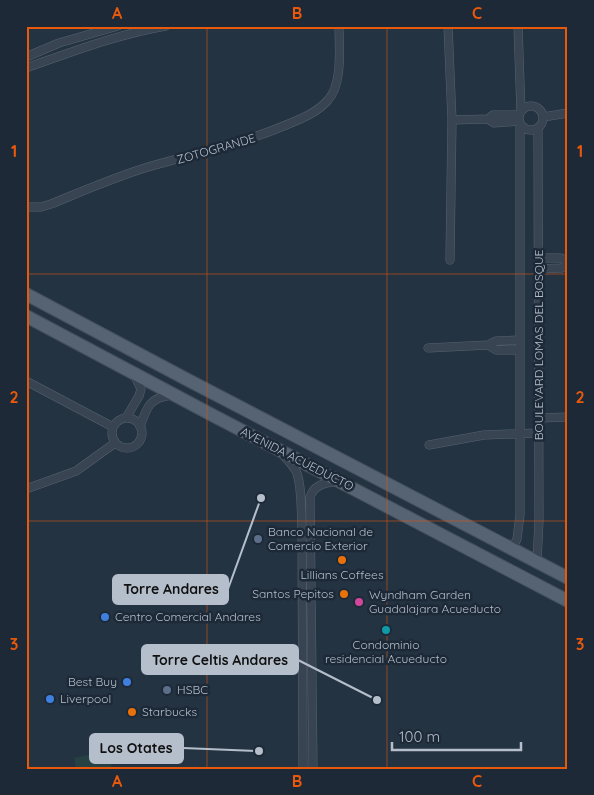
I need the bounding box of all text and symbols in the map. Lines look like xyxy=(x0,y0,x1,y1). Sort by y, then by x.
text: A xyxy=(112,3,123,23)
text: B xyxy=(292,3,302,23)
text: C xyxy=(472,3,482,23)
street label: ZOTOGRANDE xyxy=(175,130,257,167)
text: 1 xyxy=(11,141,17,161)
text: 1 xyxy=(577,141,583,161)
street label: BOULEVARD LOMAS DEL BOSQUE xyxy=(531,249,546,440)
text: 2 xyxy=(9,387,19,407)
text: 2 xyxy=(575,387,585,407)
street label: AVENIDA ACUEDUCTO xyxy=(238,424,356,494)
place label: Banco Nacional de Comercio Exterior xyxy=(268,524,373,553)
marker: Banco Nacional de Comercio Exterior xyxy=(252,533,264,545)
marker: Lillians Coffees xyxy=(336,554,348,566)
place label: Lillians Coffees xyxy=(300,567,384,582)
callout: Torre Andares xyxy=(113,575,228,604)
text: Torre Andares xyxy=(123,580,219,598)
place label: Santos Pepitos xyxy=(252,586,334,601)
place label: Wyndham Garden Guadalajara Acueducto xyxy=(369,587,501,616)
marker: Santos Pepitos xyxy=(338,588,350,600)
marker: Wyndham Garden Guadalajara Acueducto xyxy=(353,596,365,608)
place label: Centro Comercial Andares xyxy=(115,609,261,624)
marker: Centro Comercial Andares xyxy=(99,611,111,623)
marker: Condominio residencial Acueducto xyxy=(380,624,392,636)
text: 3 xyxy=(10,634,18,654)
text: 3 xyxy=(576,634,584,654)
place label: Condominio residencial Acueducto xyxy=(325,637,447,666)
callout: Torre Celtis Andares xyxy=(142,645,298,674)
text: Torre Celtis Andares xyxy=(152,651,288,669)
place label: Best Buy xyxy=(68,674,117,689)
marker: Best Buy xyxy=(121,676,133,688)
place label: HSBC xyxy=(177,682,208,697)
marker: HSBC xyxy=(161,684,173,696)
place label: Liverpool xyxy=(60,691,111,706)
marker: Liverpool xyxy=(44,693,56,705)
place label: Starbucks xyxy=(142,704,197,719)
marker: Starbucks xyxy=(126,706,138,718)
scale bar xyxy=(392,720,520,752)
text: 100 m xyxy=(399,727,440,746)
callout: Los Otates xyxy=(90,734,183,763)
text: Los Otates xyxy=(99,739,173,757)
text: A xyxy=(112,771,123,791)
text: B xyxy=(292,771,302,791)
text: C xyxy=(472,771,482,791)

